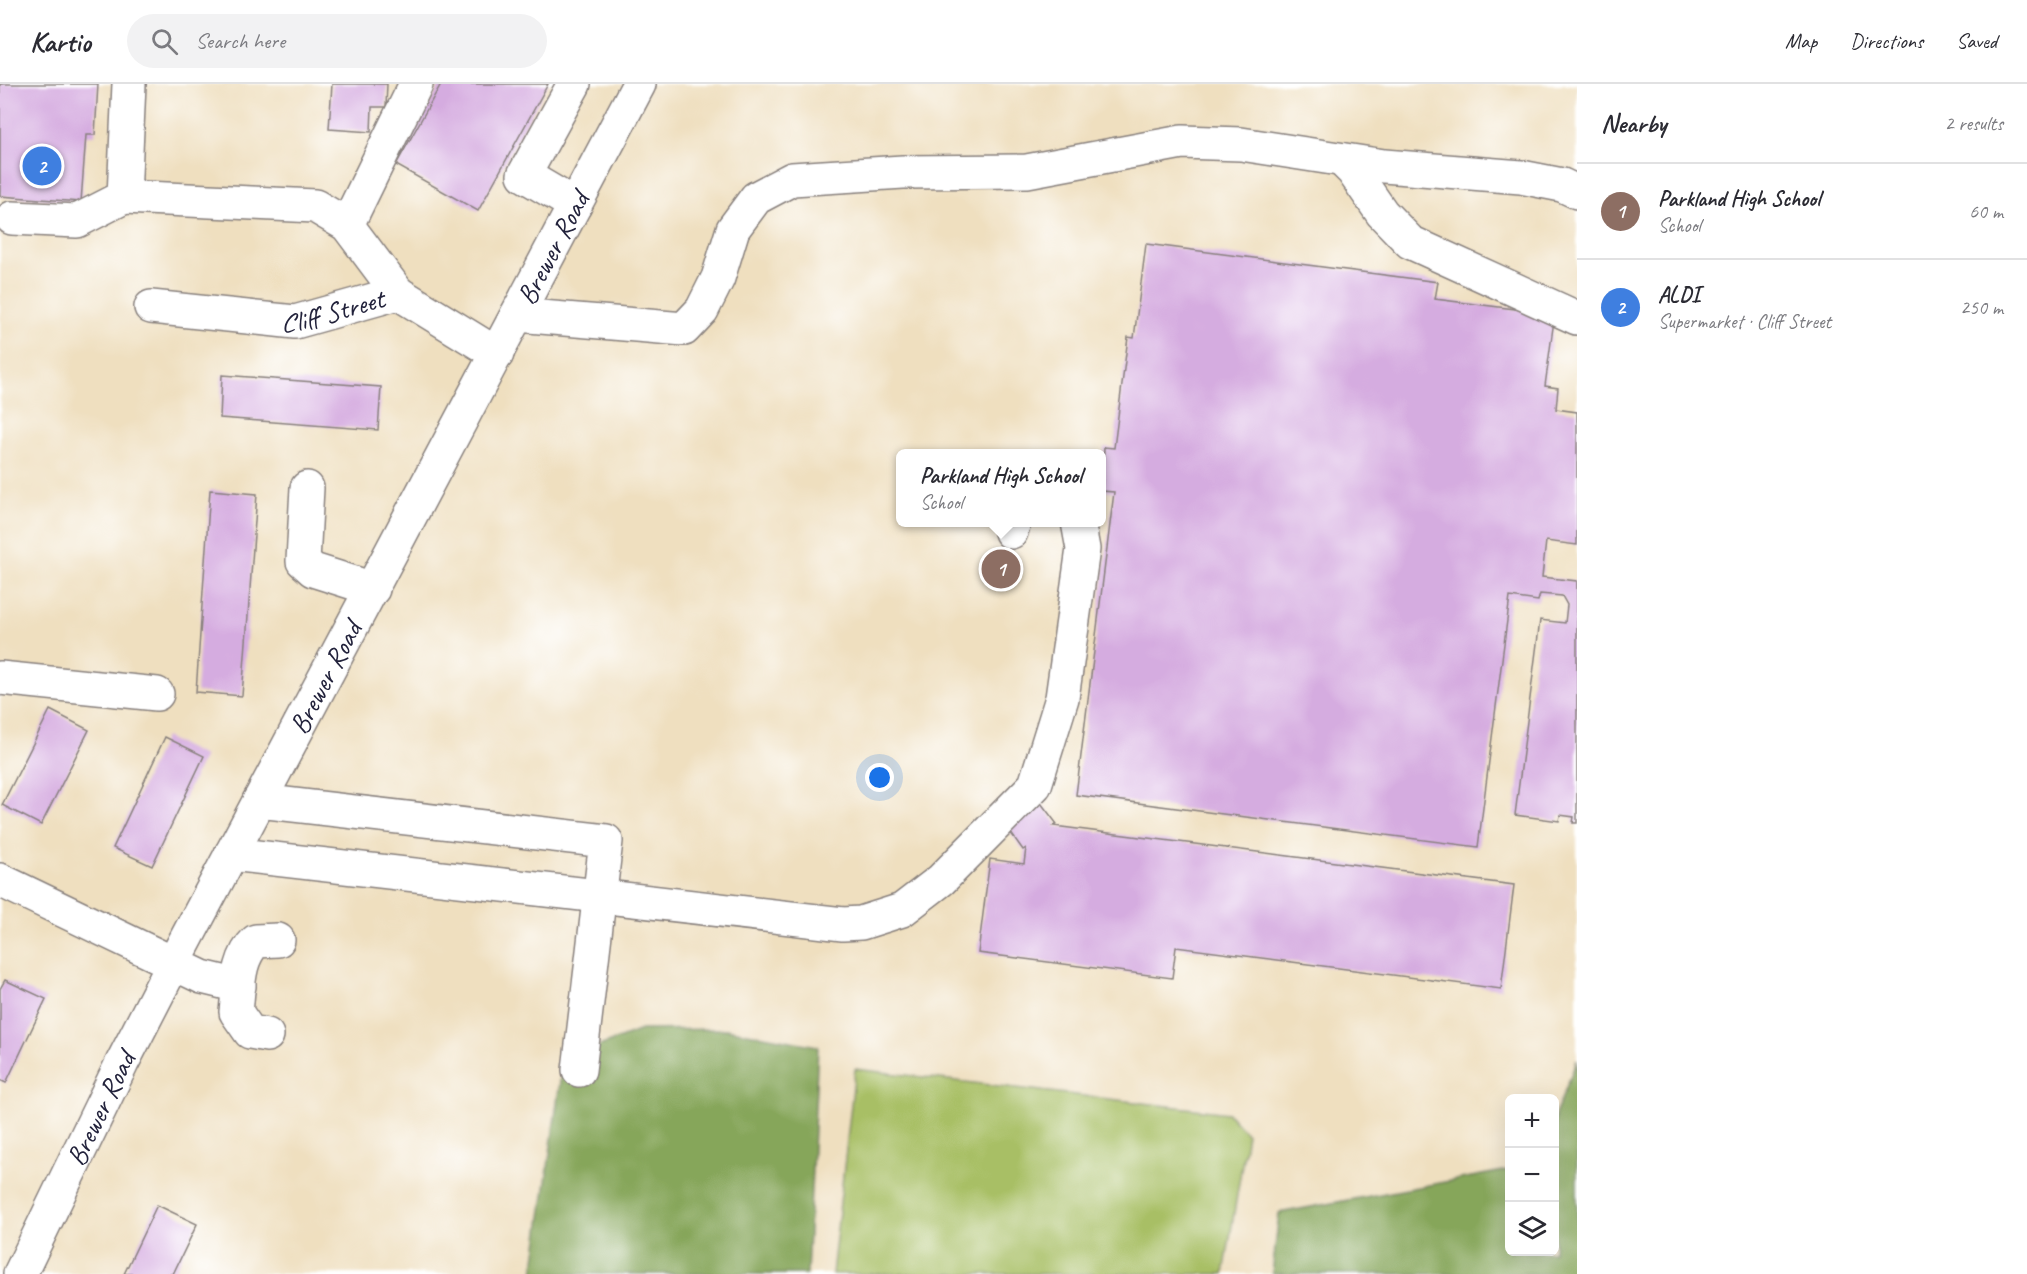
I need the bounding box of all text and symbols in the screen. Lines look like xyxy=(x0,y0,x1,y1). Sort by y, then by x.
search box xyxy=(127,14,547,68)
text: Kartio xyxy=(30,24,91,59)
icon: search xyxy=(148,25,181,58)
text: Search here xyxy=(196,27,285,55)
text: Map xyxy=(1785,28,1817,54)
text: Directions xyxy=(1850,28,1923,54)
text: Saved xyxy=(1956,28,1997,54)
text: Nearby xyxy=(1601,107,1666,140)
text: 2 results xyxy=(1944,111,2003,136)
pin: 2 xyxy=(22,144,62,188)
street label: Brewer Road xyxy=(508,182,598,310)
text: Parkland High School xyxy=(1658,185,1820,213)
text: 1 xyxy=(1616,199,1625,224)
text: 60 m xyxy=(1969,199,2003,224)
text: School xyxy=(1658,213,1701,238)
street label: Cliff Street xyxy=(280,280,390,340)
text: ALDI xyxy=(1658,281,1700,309)
text: 2 xyxy=(1616,295,1625,320)
text: 250 m xyxy=(1960,295,2003,320)
text: Supermarket · Cliff Street xyxy=(1658,309,1831,334)
popup xyxy=(896,449,1106,527)
text: Parkland High School xyxy=(920,462,1082,490)
text: School xyxy=(920,490,963,515)
pin: 1 xyxy=(982,546,1020,592)
street label: Brewer Road xyxy=(281,612,371,740)
your location xyxy=(865,763,894,792)
street label: Brewer Road xyxy=(58,1042,144,1171)
map controls xyxy=(1505,1094,1559,1256)
button: + xyxy=(1505,1094,1559,1148)
button: − xyxy=(1505,1148,1559,1202)
button: layers xyxy=(1505,1202,1559,1256)

